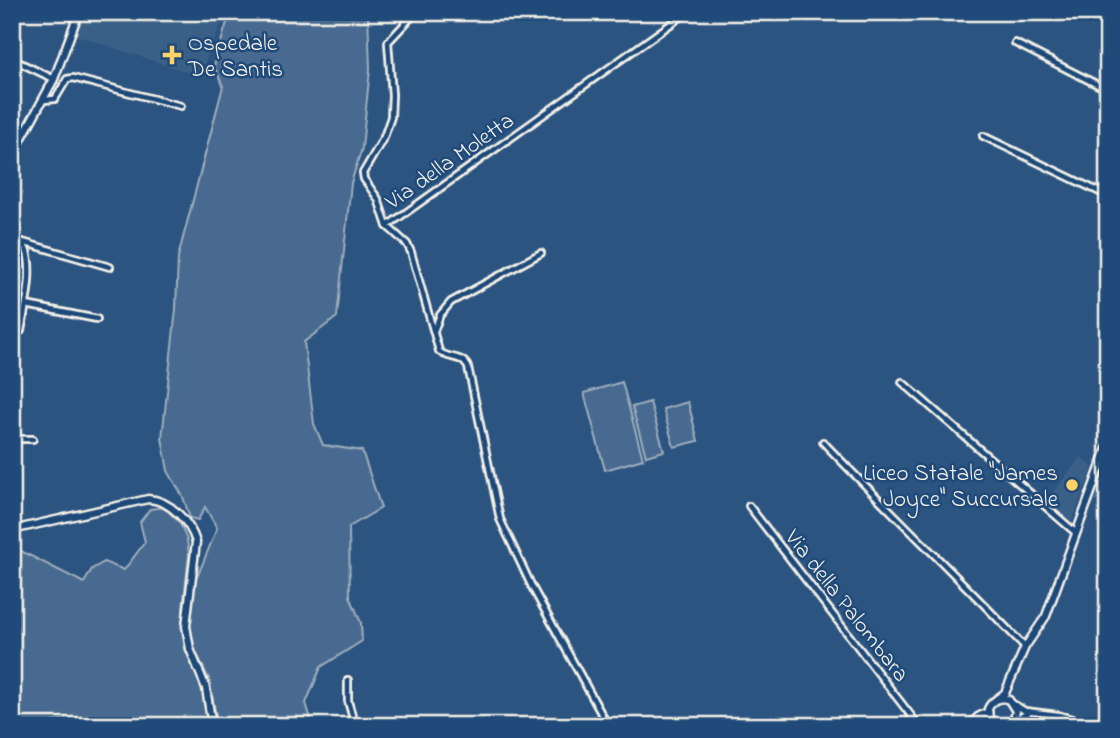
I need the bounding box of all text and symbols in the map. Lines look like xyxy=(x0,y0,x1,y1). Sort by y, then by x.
place label: Ospedale De Santis xyxy=(187,28,283,87)
marker: Ospedale De Santis xyxy=(162,45,182,65)
street label: Via della Moletta xyxy=(378,105,522,219)
place label: Liceo Statale "James Joyce" Succursale xyxy=(863,458,1059,519)
marker: Liceo Statale "James Joyce" Succursale xyxy=(1064,477,1080,493)
street label: Via della Palombara xyxy=(775,522,916,690)

